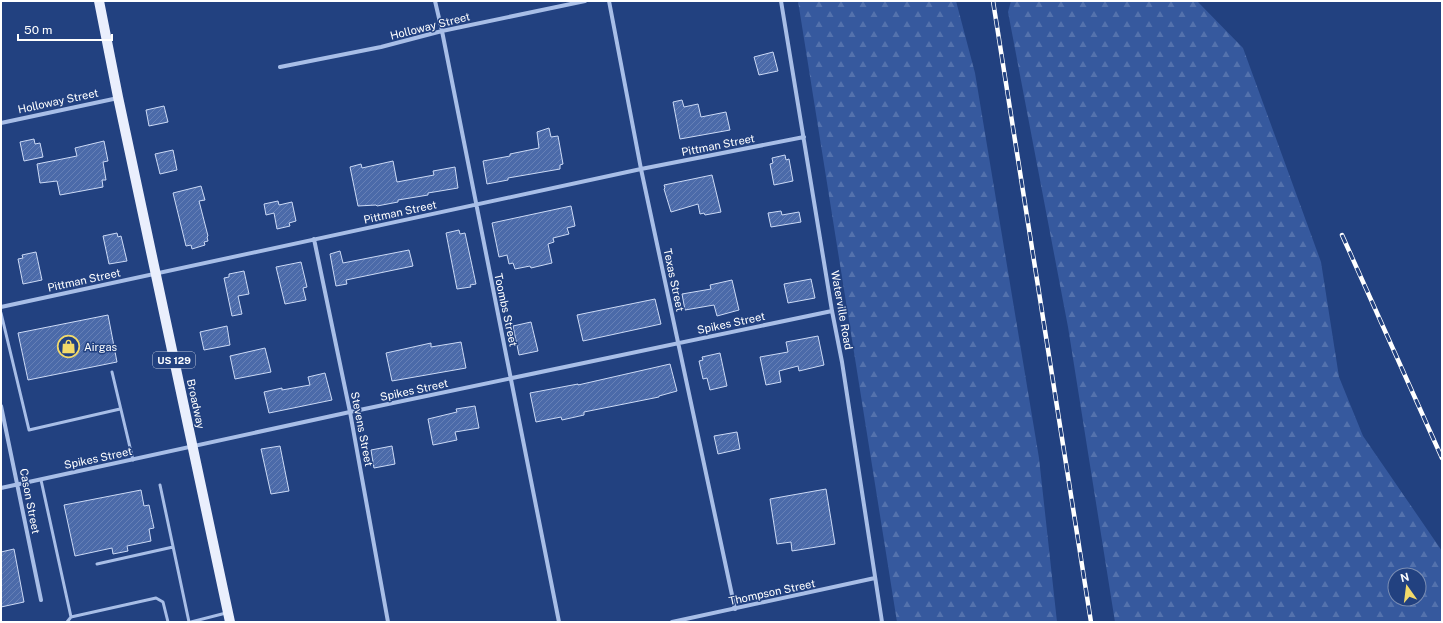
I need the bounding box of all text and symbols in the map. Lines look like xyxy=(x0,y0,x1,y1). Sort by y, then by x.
street label: Holloway Street xyxy=(389,10,471,42)
scale bar xyxy=(18,16,112,42)
text: 50 m xyxy=(24,23,52,37)
street label: Holloway Street xyxy=(17,87,99,115)
street label: Pittman Street xyxy=(680,132,756,158)
street label: Pittman Street xyxy=(362,198,438,226)
street label: Texas Street xyxy=(661,247,687,313)
street label: Pittman Street xyxy=(46,266,122,294)
street label: Waterville Road xyxy=(829,270,855,350)
street label: Toombs Street xyxy=(492,272,520,348)
street label: Spikes Street xyxy=(696,310,766,336)
shop icon: Airgas xyxy=(55,334,81,360)
place label: Airgas xyxy=(84,341,117,353)
road number: US 129 xyxy=(153,352,195,368)
street label: Spikes Street xyxy=(379,377,449,403)
street label: Broadway xyxy=(185,378,207,430)
street label: Stevens Street xyxy=(349,391,375,467)
street label: Spikes Street xyxy=(63,445,133,471)
street label: Cason Street xyxy=(18,467,42,535)
north arrow xyxy=(1387,567,1427,607)
text: N xyxy=(1399,570,1410,584)
street label: Thompson Street xyxy=(728,577,816,607)

